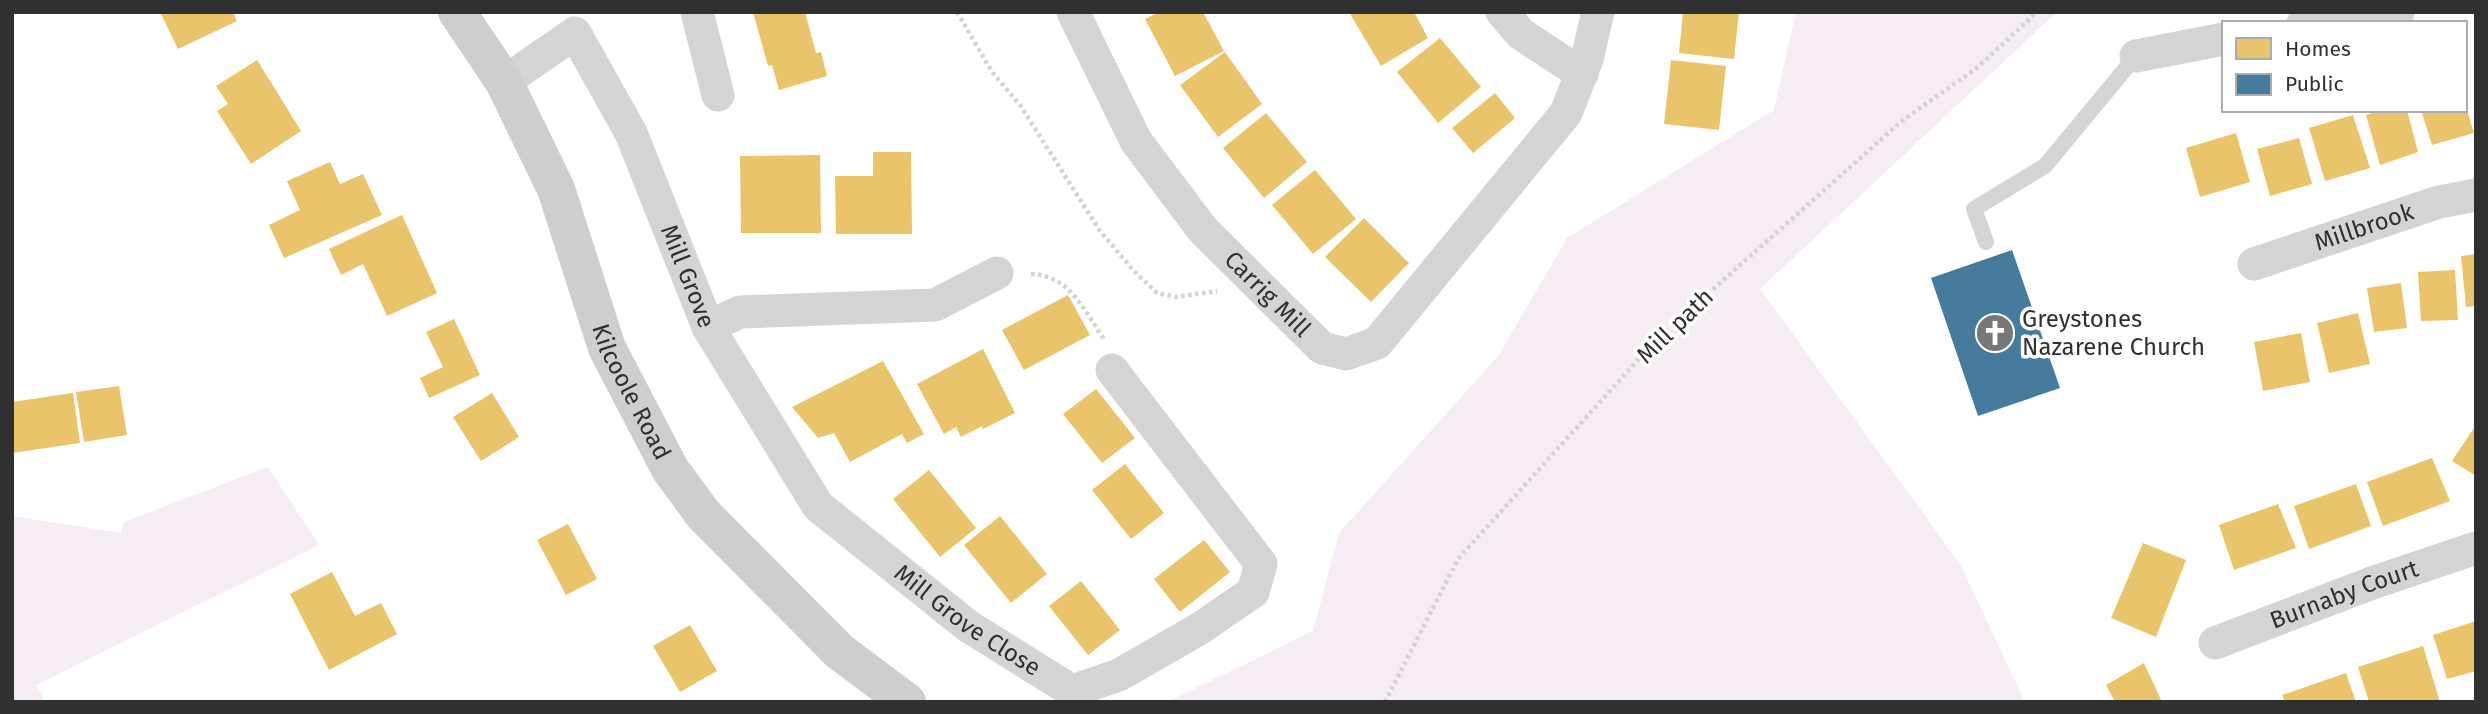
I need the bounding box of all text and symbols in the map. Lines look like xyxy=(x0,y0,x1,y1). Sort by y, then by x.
legend xyxy=(2222,21,2467,112)
text: Homes xyxy=(2285,36,2351,62)
text: Public xyxy=(2285,71,2343,97)
street label: Millbrook xyxy=(2311,197,2418,257)
street label: Mill Grove xyxy=(655,221,721,332)
street label: Carrig Mill xyxy=(1219,245,1317,343)
street label: Mill path xyxy=(1631,283,1719,369)
place label: Greystones Nazarene Church xyxy=(2022,305,2205,361)
church icon: Greystones Nazarene Church xyxy=(1974,312,2016,354)
street label: Kilcoole Road xyxy=(586,320,677,465)
street label: Burnaby Court xyxy=(2266,554,2422,635)
street label: Mill Grove Close xyxy=(889,559,1046,682)

